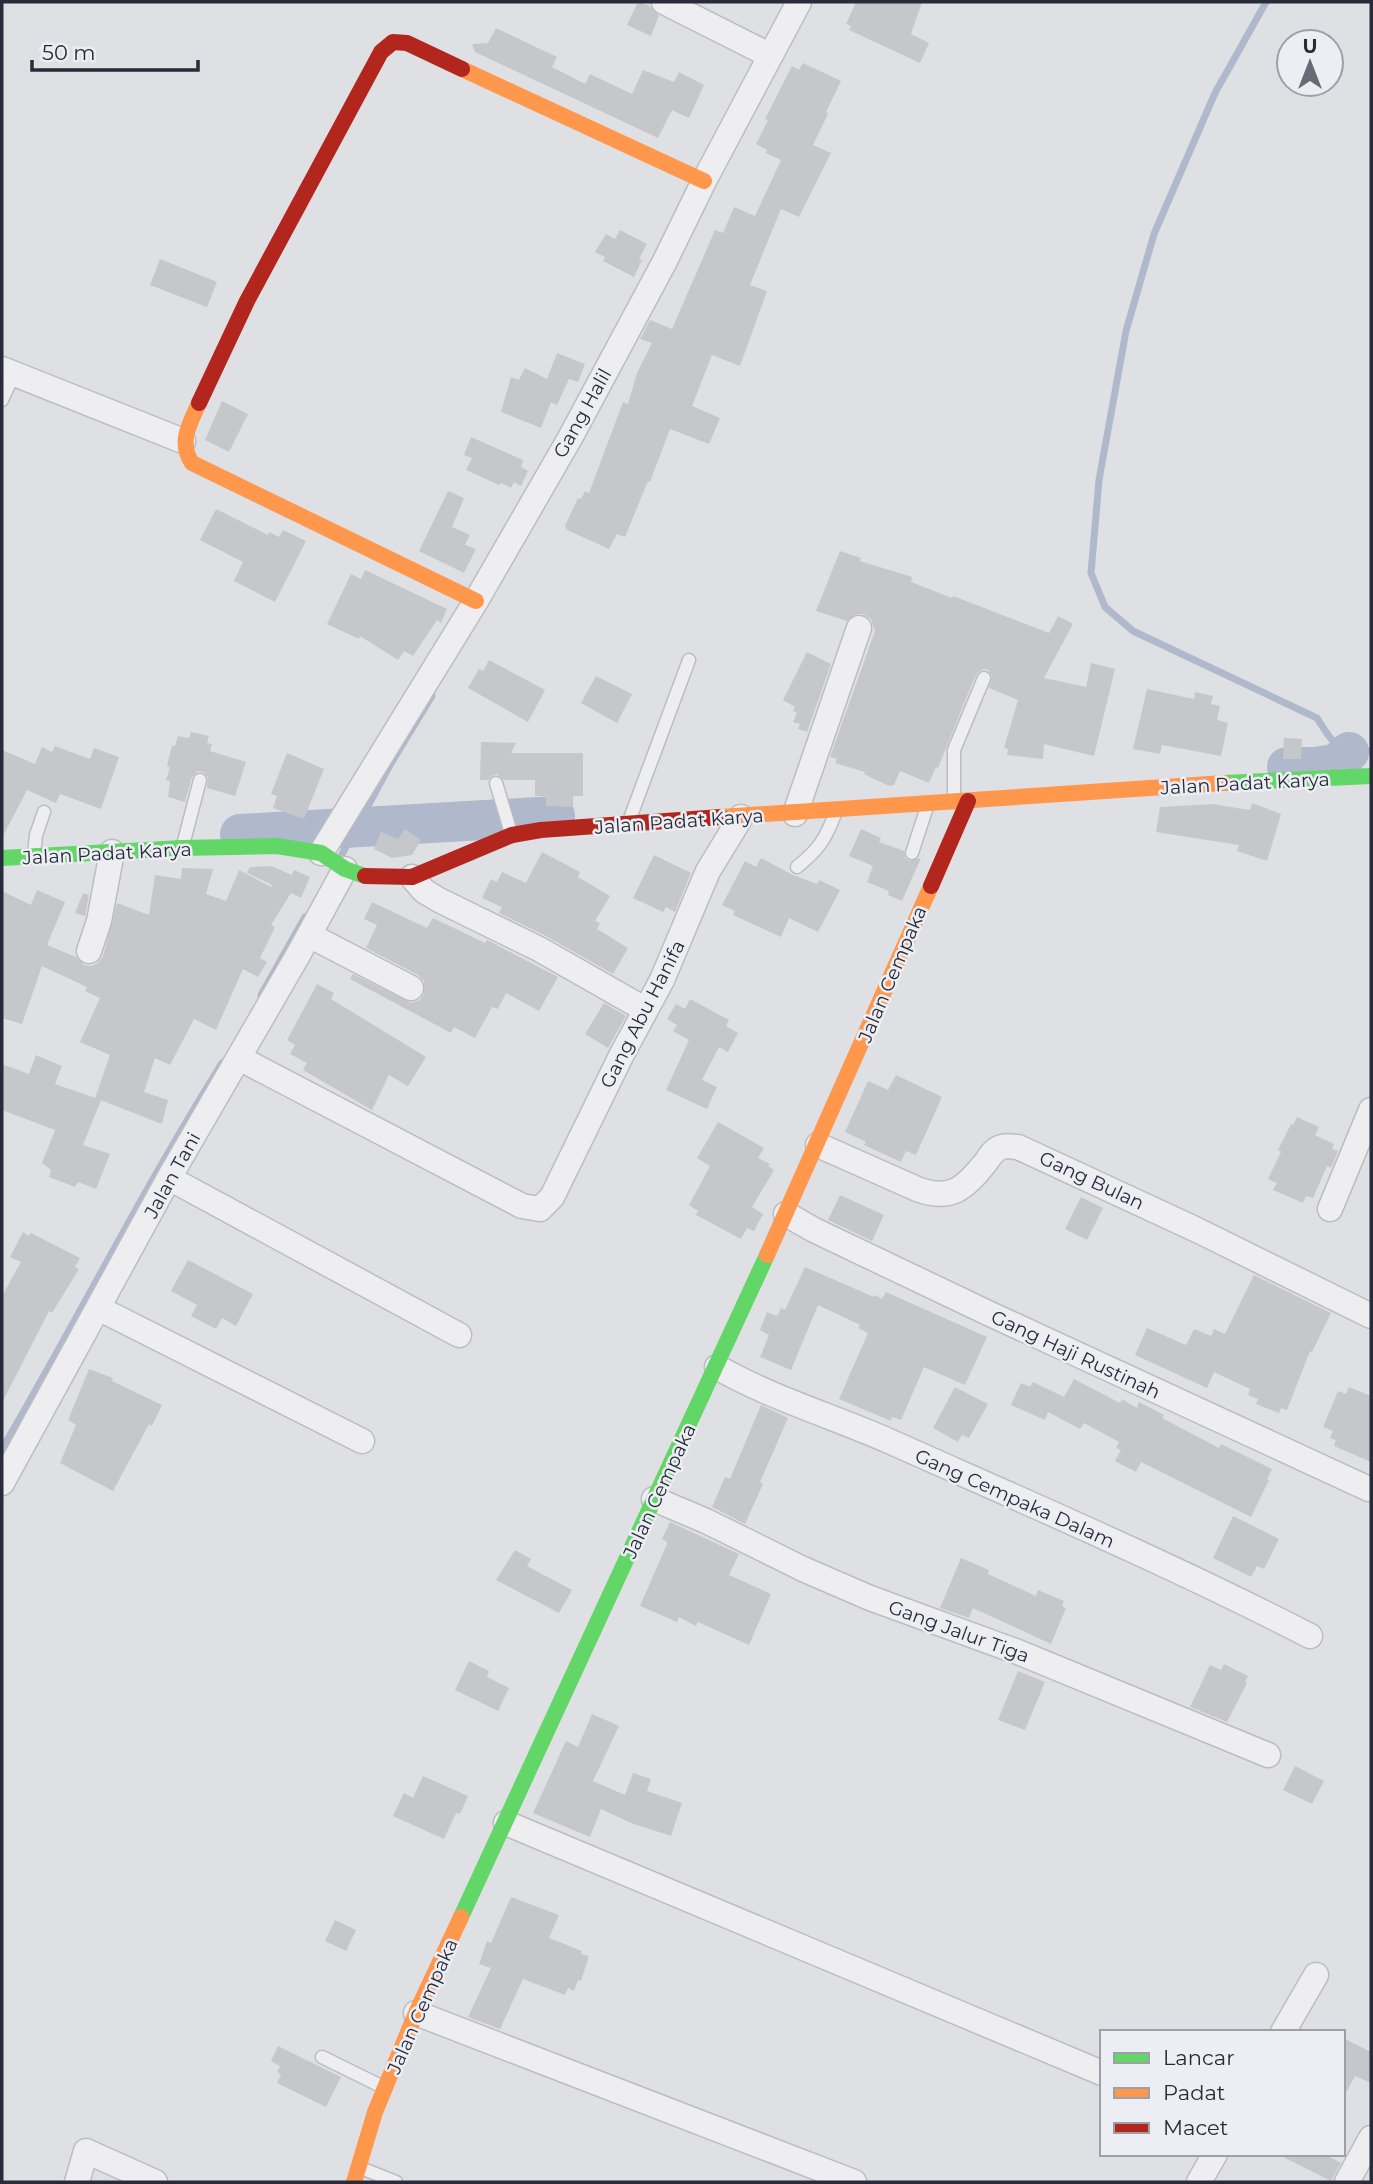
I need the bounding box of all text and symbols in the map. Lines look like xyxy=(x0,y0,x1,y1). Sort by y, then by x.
scale bar xyxy=(32,28,198,72)
north arrow xyxy=(1275,28,1345,98)
text: U xyxy=(1303,35,1317,58)
text: 50 m xyxy=(42,40,96,65)
street label: Gang Halil xyxy=(548,364,616,462)
street label: Jalan Padat Karya xyxy=(1159,768,1330,799)
street label: Jalan Padat Karya xyxy=(593,804,764,839)
street label: Jalan Padat Karya xyxy=(21,838,192,869)
street label: Jalan Cempaka xyxy=(853,903,932,1047)
street label: Gang Abu Hanifa xyxy=(595,936,690,1092)
street label: Jalan Tani xyxy=(139,1128,205,1223)
street label: Gang Bulan xyxy=(1036,1146,1148,1215)
street label: Gang Haji Rustinah xyxy=(987,1305,1164,1404)
street label: Jalan Cempaka xyxy=(618,1420,701,1563)
street label: Gang Cempaka Dalam xyxy=(911,1444,1118,1553)
street label: Gang Jalur Tiga xyxy=(885,1595,1032,1668)
street label: Jalan Cempaka xyxy=(382,1935,463,2078)
legend xyxy=(1100,2030,1345,2156)
text: Lancar xyxy=(1163,2045,1235,2070)
text: Padat xyxy=(1163,2080,1225,2105)
text: Macet xyxy=(1163,2115,1228,2140)

